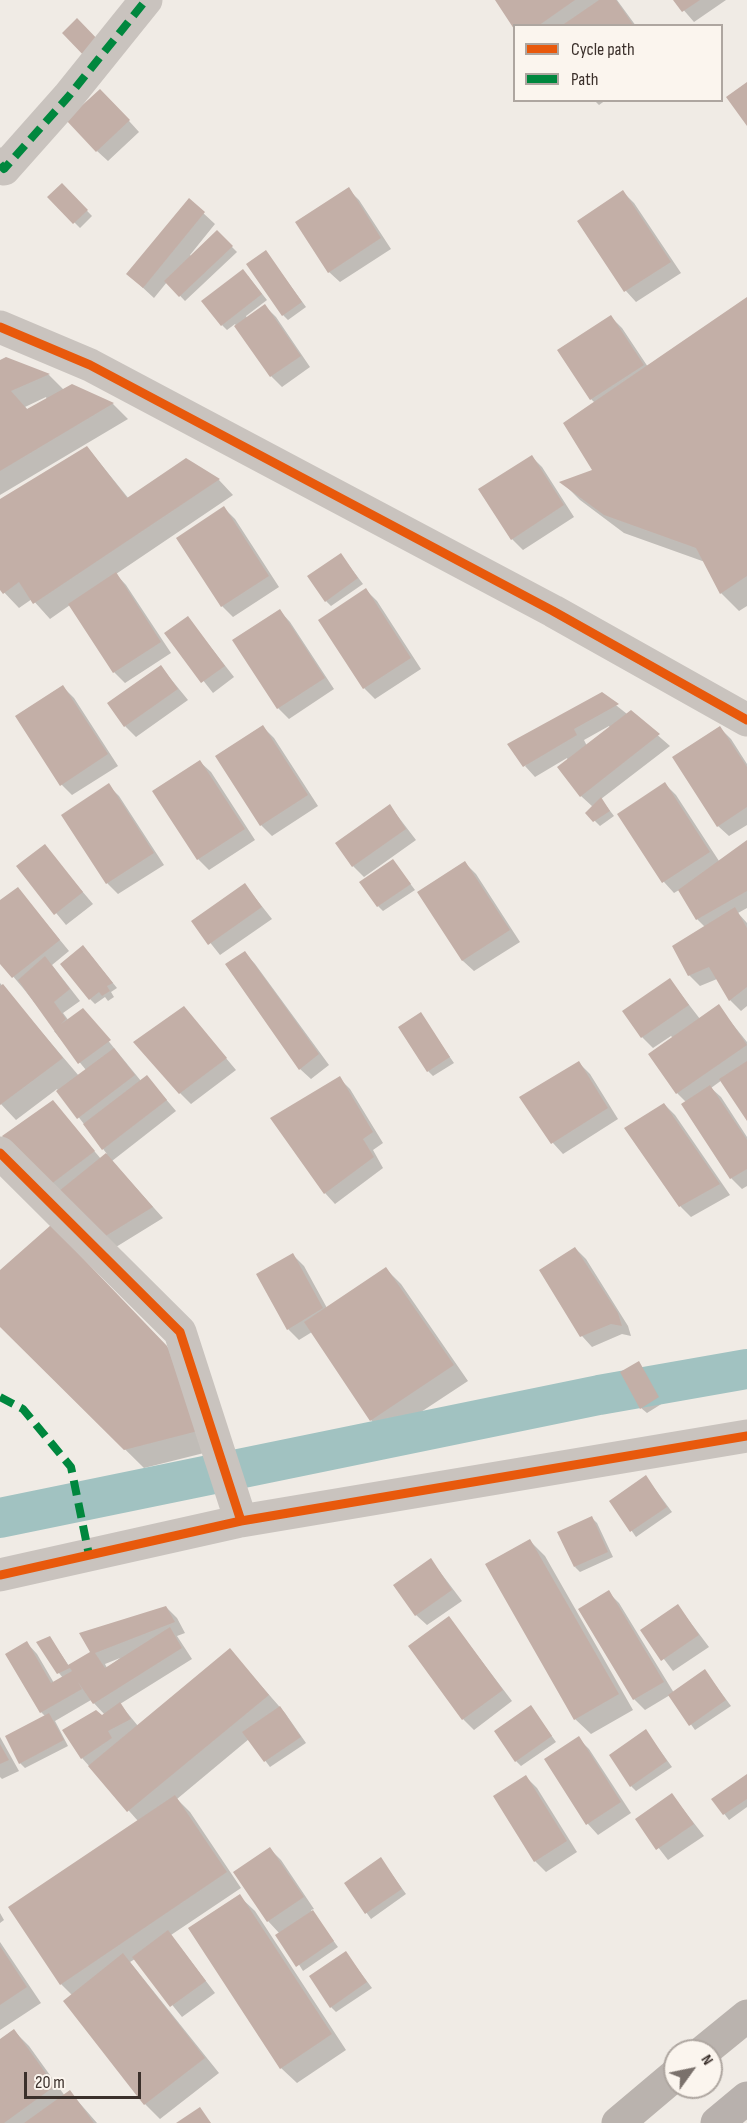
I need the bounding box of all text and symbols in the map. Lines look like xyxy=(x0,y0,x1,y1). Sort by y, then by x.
legend xyxy=(513,24,723,102)
text: Cycle path xyxy=(571,39,635,60)
text: Path xyxy=(571,69,599,90)
north arrow xyxy=(663,2039,723,2099)
text: N xyxy=(697,2051,717,2069)
scale bar xyxy=(27,2060,144,2098)
text: 20 m xyxy=(35,2072,65,2093)

